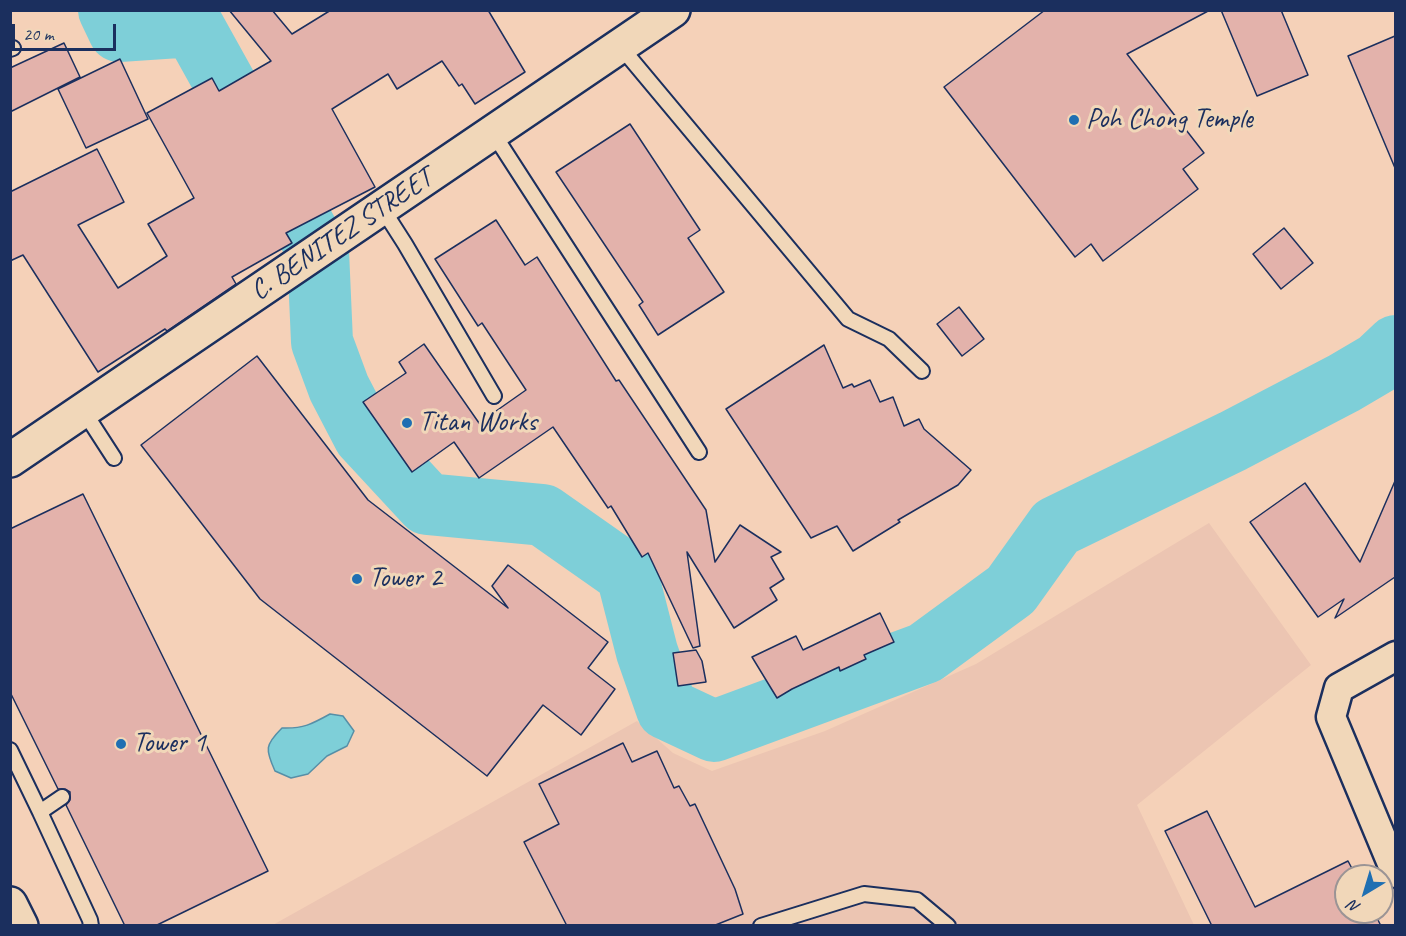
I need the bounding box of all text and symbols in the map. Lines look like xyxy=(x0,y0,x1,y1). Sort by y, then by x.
scale bar xyxy=(15,12,118,50)
text: 20 m xyxy=(23,23,54,45)
place label: Poh Chong Temple xyxy=(1086,103,1253,137)
marker: Poh Chong Temple xyxy=(1067,113,1081,127)
street label: C. BENITEZ STREET xyxy=(244,162,440,308)
place label: Titan Works xyxy=(419,406,537,440)
marker: Titan Works xyxy=(400,416,414,430)
place label: Tower 2 xyxy=(369,562,442,596)
marker: Tower 2 xyxy=(350,572,364,586)
place label: Tower 1 xyxy=(133,727,206,761)
marker: Tower 1 xyxy=(114,737,128,751)
north arrow xyxy=(1334,864,1394,924)
text: N xyxy=(1344,896,1364,918)

